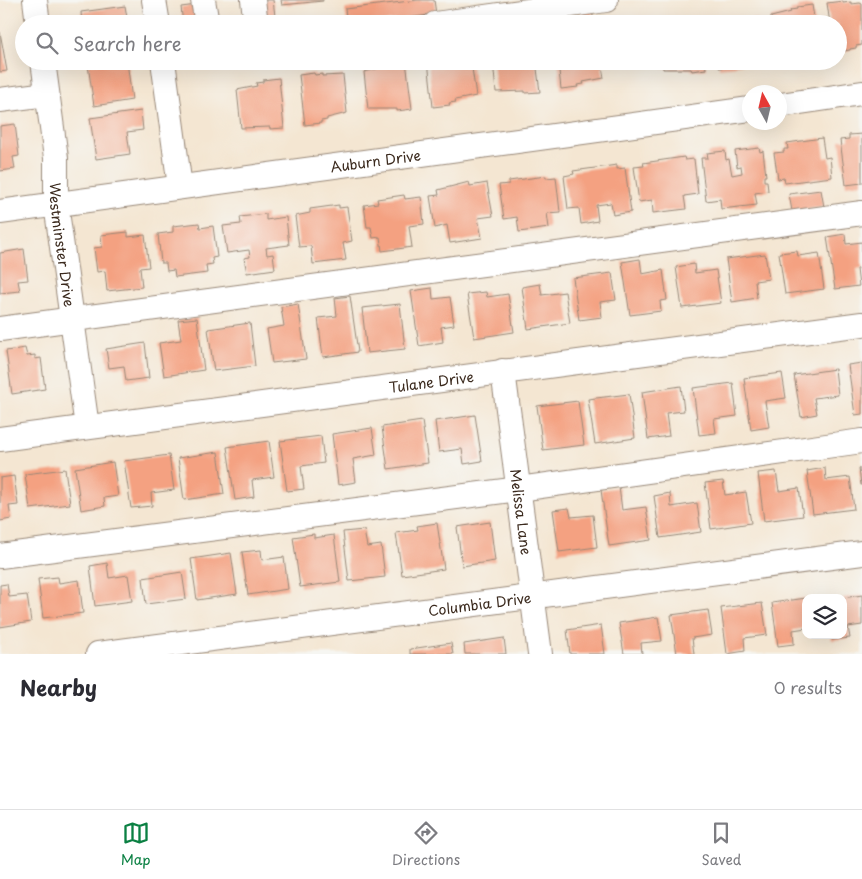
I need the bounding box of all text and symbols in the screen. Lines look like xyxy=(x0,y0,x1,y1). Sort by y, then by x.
search box xyxy=(15,15,847,70)
icon: search xyxy=(33,29,61,57)
text: Search here xyxy=(73,29,182,57)
north arrow xyxy=(742,85,787,130)
street label: Auburn Drive xyxy=(329,144,422,177)
street label: Westminster Drive xyxy=(46,182,81,309)
street label: Tulane Drive xyxy=(387,365,475,398)
street label: Melissa Lane xyxy=(505,468,537,556)
street label: Columbia Drive xyxy=(427,586,533,621)
map controls xyxy=(802,594,847,639)
button: layers xyxy=(802,594,847,639)
text: Nearby xyxy=(20,671,97,703)
text: 0 results xyxy=(774,675,842,699)
tab: Map xyxy=(121,819,151,870)
tab: Directions xyxy=(392,819,460,870)
tab: Saved xyxy=(702,819,741,870)

